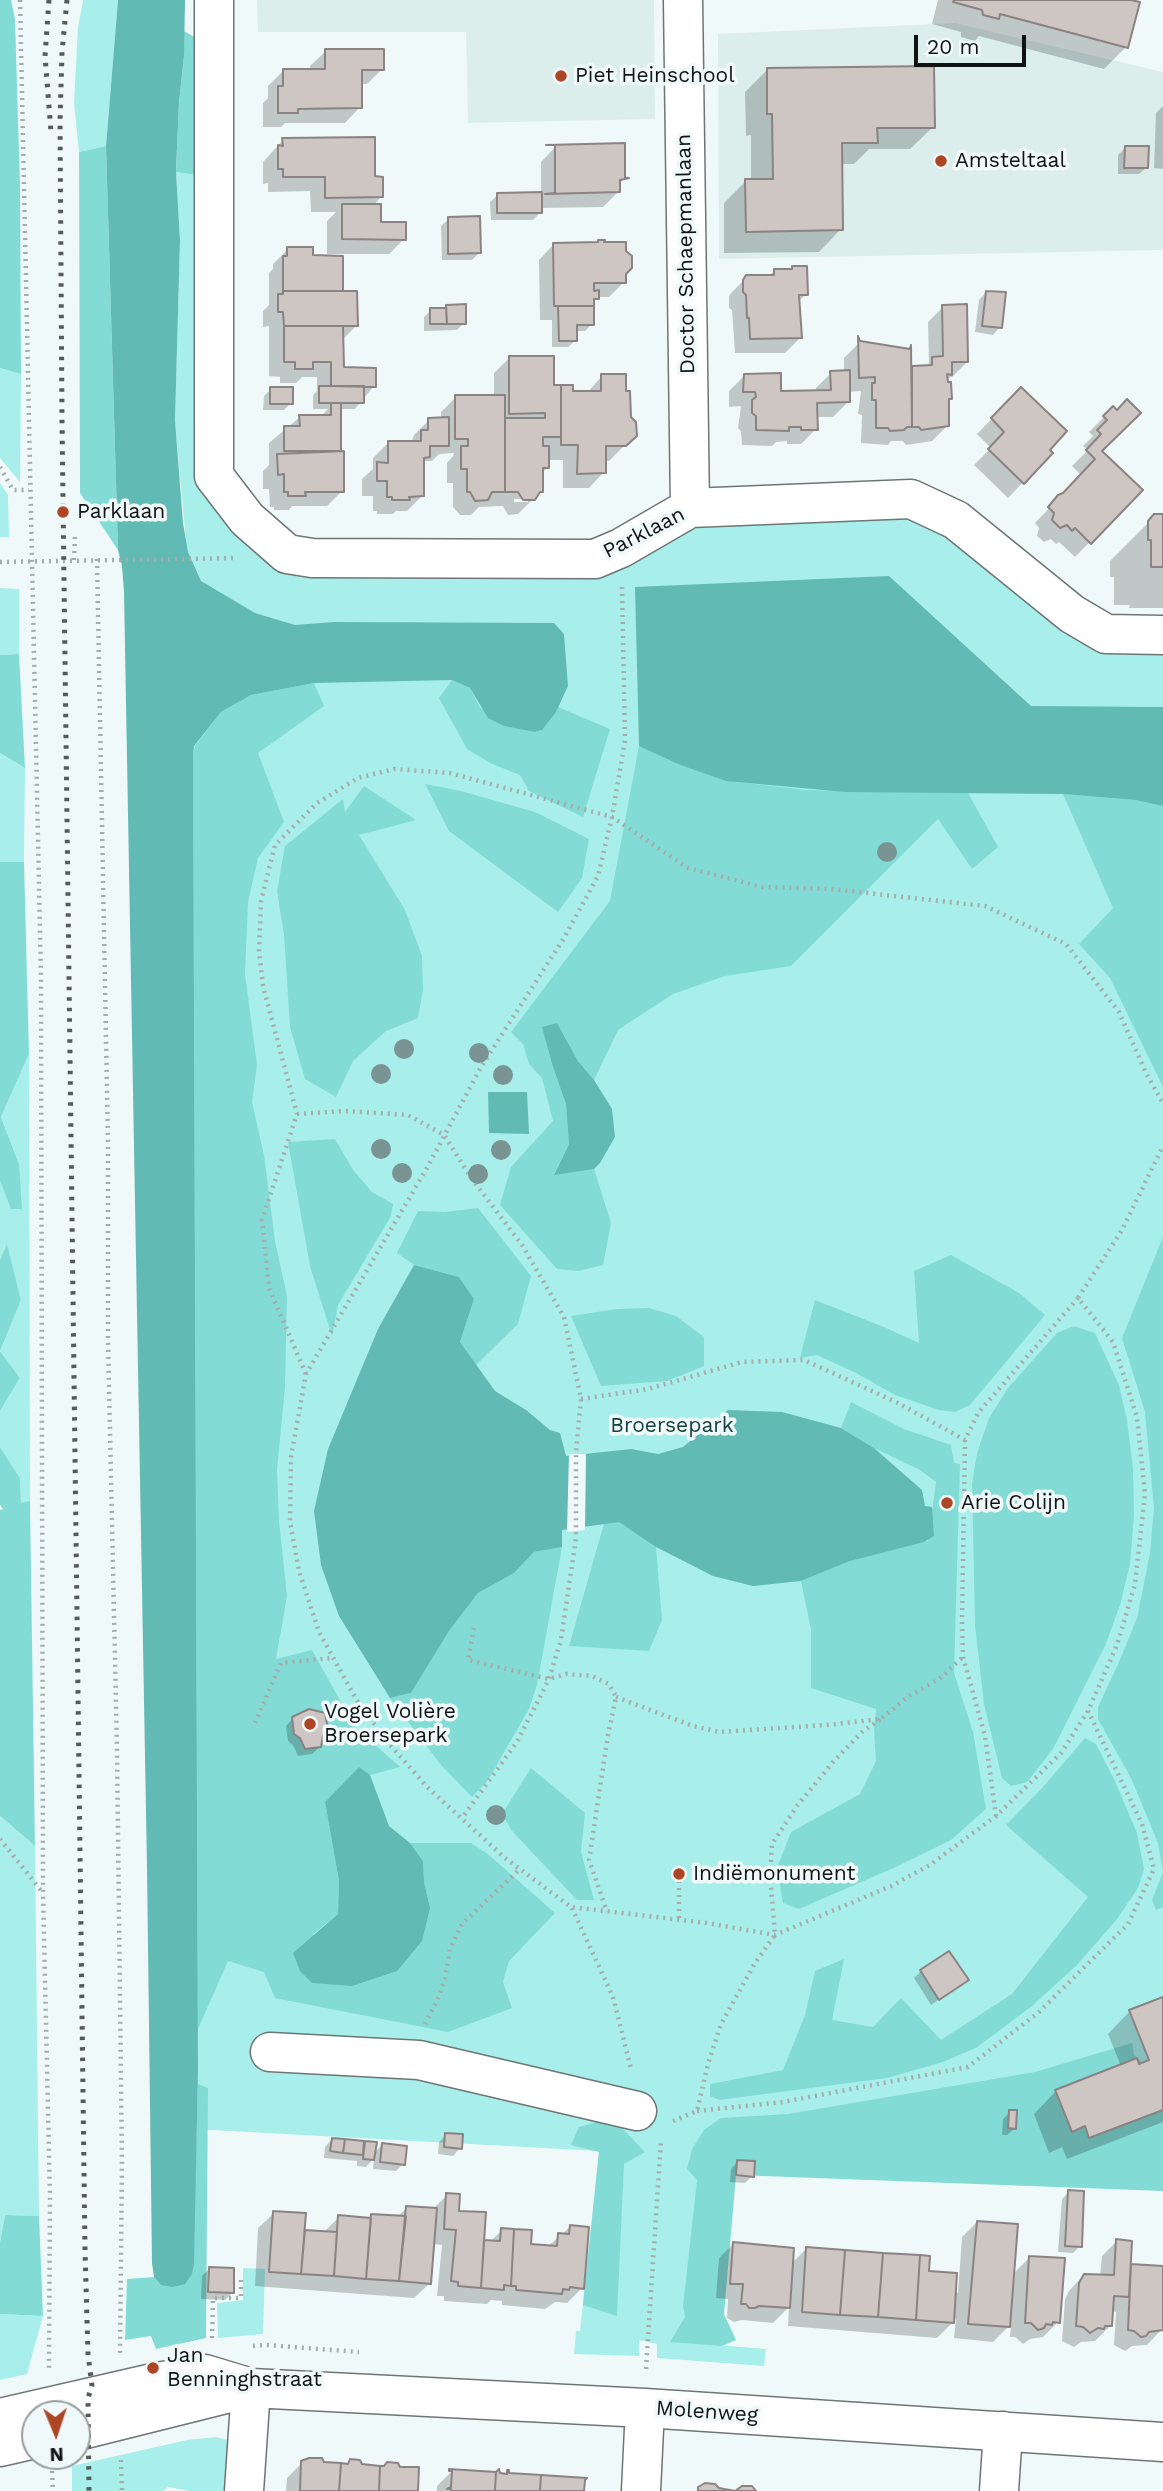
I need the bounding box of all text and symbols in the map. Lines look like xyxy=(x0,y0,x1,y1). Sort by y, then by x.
scale bar xyxy=(918,21,1030,65)
text: 20 m xyxy=(927,34,979,59)
place label: Piet Heinschool xyxy=(575,63,735,89)
marker: Piet Heinschool xyxy=(553,68,569,84)
street label: Doctor Schaepmanlaan xyxy=(671,134,701,374)
place label: Amsteltaal xyxy=(955,148,1066,174)
marker: Amsteltaal xyxy=(933,153,949,169)
place label: Parklaan xyxy=(77,499,165,525)
street label: Parklaan xyxy=(599,502,689,564)
marker: Parklaan xyxy=(55,504,71,520)
park label: Broersepark xyxy=(610,1413,734,1439)
place label: Arie Colijn xyxy=(961,1490,1066,1516)
marker: Arie Colijn xyxy=(939,1495,955,1511)
place label: Vogel Volière Broersepark xyxy=(324,1699,456,1749)
marker: Vogel Volière Broersepark xyxy=(302,1716,318,1732)
place label: Indiëmonument xyxy=(693,1861,855,1887)
marker: Indiëmonument xyxy=(671,1866,687,1882)
place label: Jan Benninghstraat xyxy=(167,2343,322,2393)
marker: Jan Benninghstraat xyxy=(145,2360,161,2376)
street label: Molenweg xyxy=(655,2396,759,2428)
north arrow xyxy=(21,2400,91,2470)
text: N xyxy=(49,2443,64,2466)

